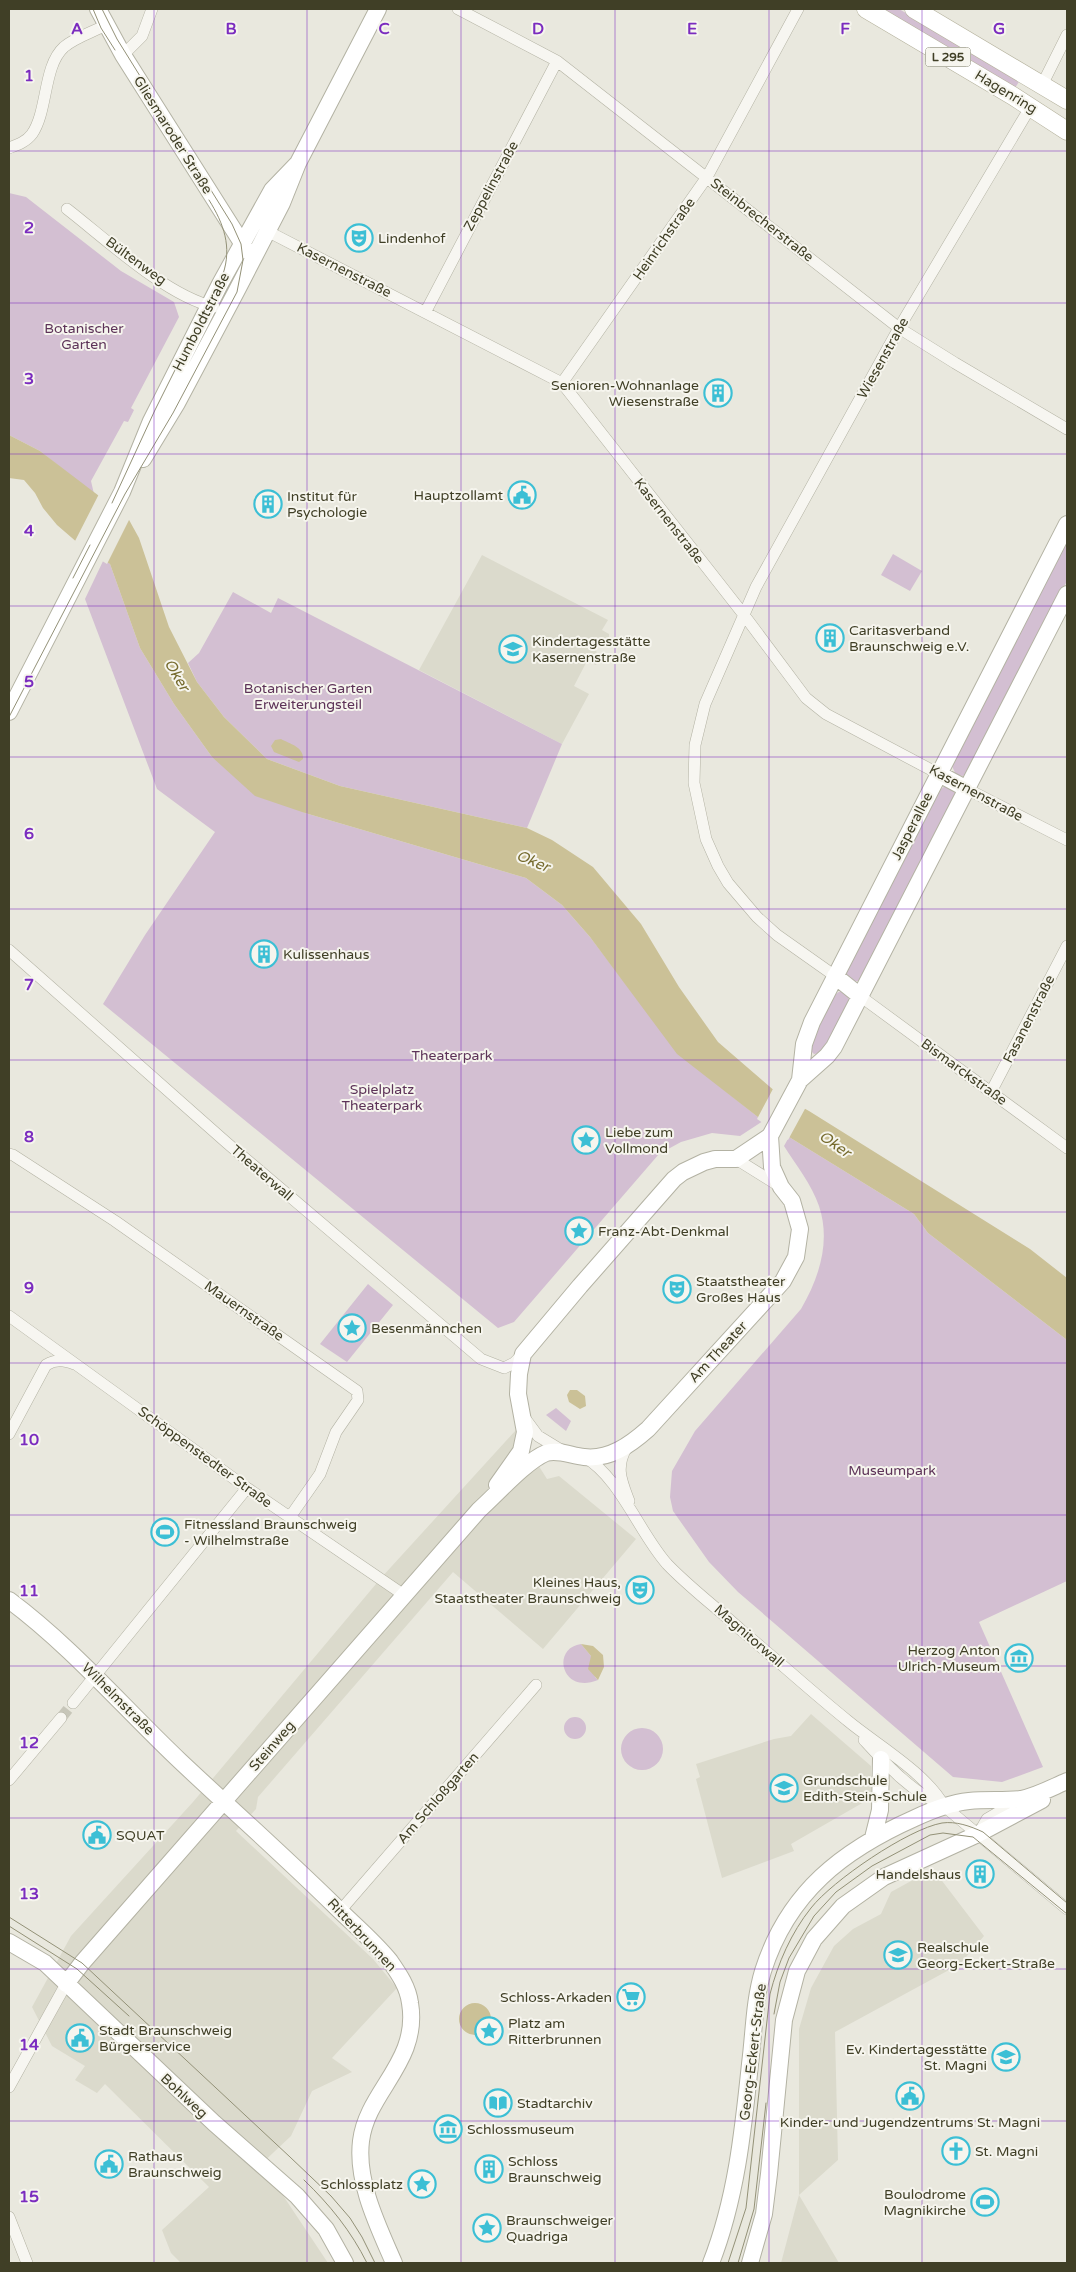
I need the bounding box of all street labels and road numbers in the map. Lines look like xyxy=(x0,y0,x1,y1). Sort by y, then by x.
road number: L 295 xyxy=(926,48,970,66)
street label: Hagenring xyxy=(972,67,1040,117)
street label: Gliesmaroder Straße xyxy=(130,73,216,197)
street label: Zeppelinstraße xyxy=(460,138,522,234)
street label: Steinbrecherstraße xyxy=(707,174,817,266)
street label: Heinrichstraße xyxy=(629,194,699,284)
street label: Bültenweg xyxy=(102,233,170,289)
street label: Kasernenstraße xyxy=(294,239,394,301)
street label: Humboldtstraße xyxy=(169,270,233,374)
street label: Wiesenstraße xyxy=(854,314,912,402)
street label: Kasernenstraße xyxy=(630,475,708,567)
street label: Kasernenstraße xyxy=(926,761,1026,825)
street label: Jasperallee xyxy=(888,789,936,863)
street label: Fasanenstraße xyxy=(1000,972,1059,1066)
street label: Bismarckstraße xyxy=(918,1035,1010,1109)
street label: Theaterwall xyxy=(227,1141,297,1205)
street label: Mauernstraße xyxy=(201,1277,287,1345)
street label: Am Theater xyxy=(685,1317,751,1386)
street label: Schöppenstedter Straße xyxy=(135,1403,275,1511)
street label: Magnitorwall xyxy=(711,1601,787,1671)
street label: Wilhelmstraße xyxy=(78,1659,158,1739)
street label: Steinweg xyxy=(246,1717,298,1775)
street label: Am Schloßgarten xyxy=(394,1749,482,1847)
street label: Ritterbrunnen xyxy=(324,1895,400,1975)
street label: Georg-Eckert-Straße xyxy=(736,1982,770,2121)
street label: Bohlweg xyxy=(157,2070,211,2122)

